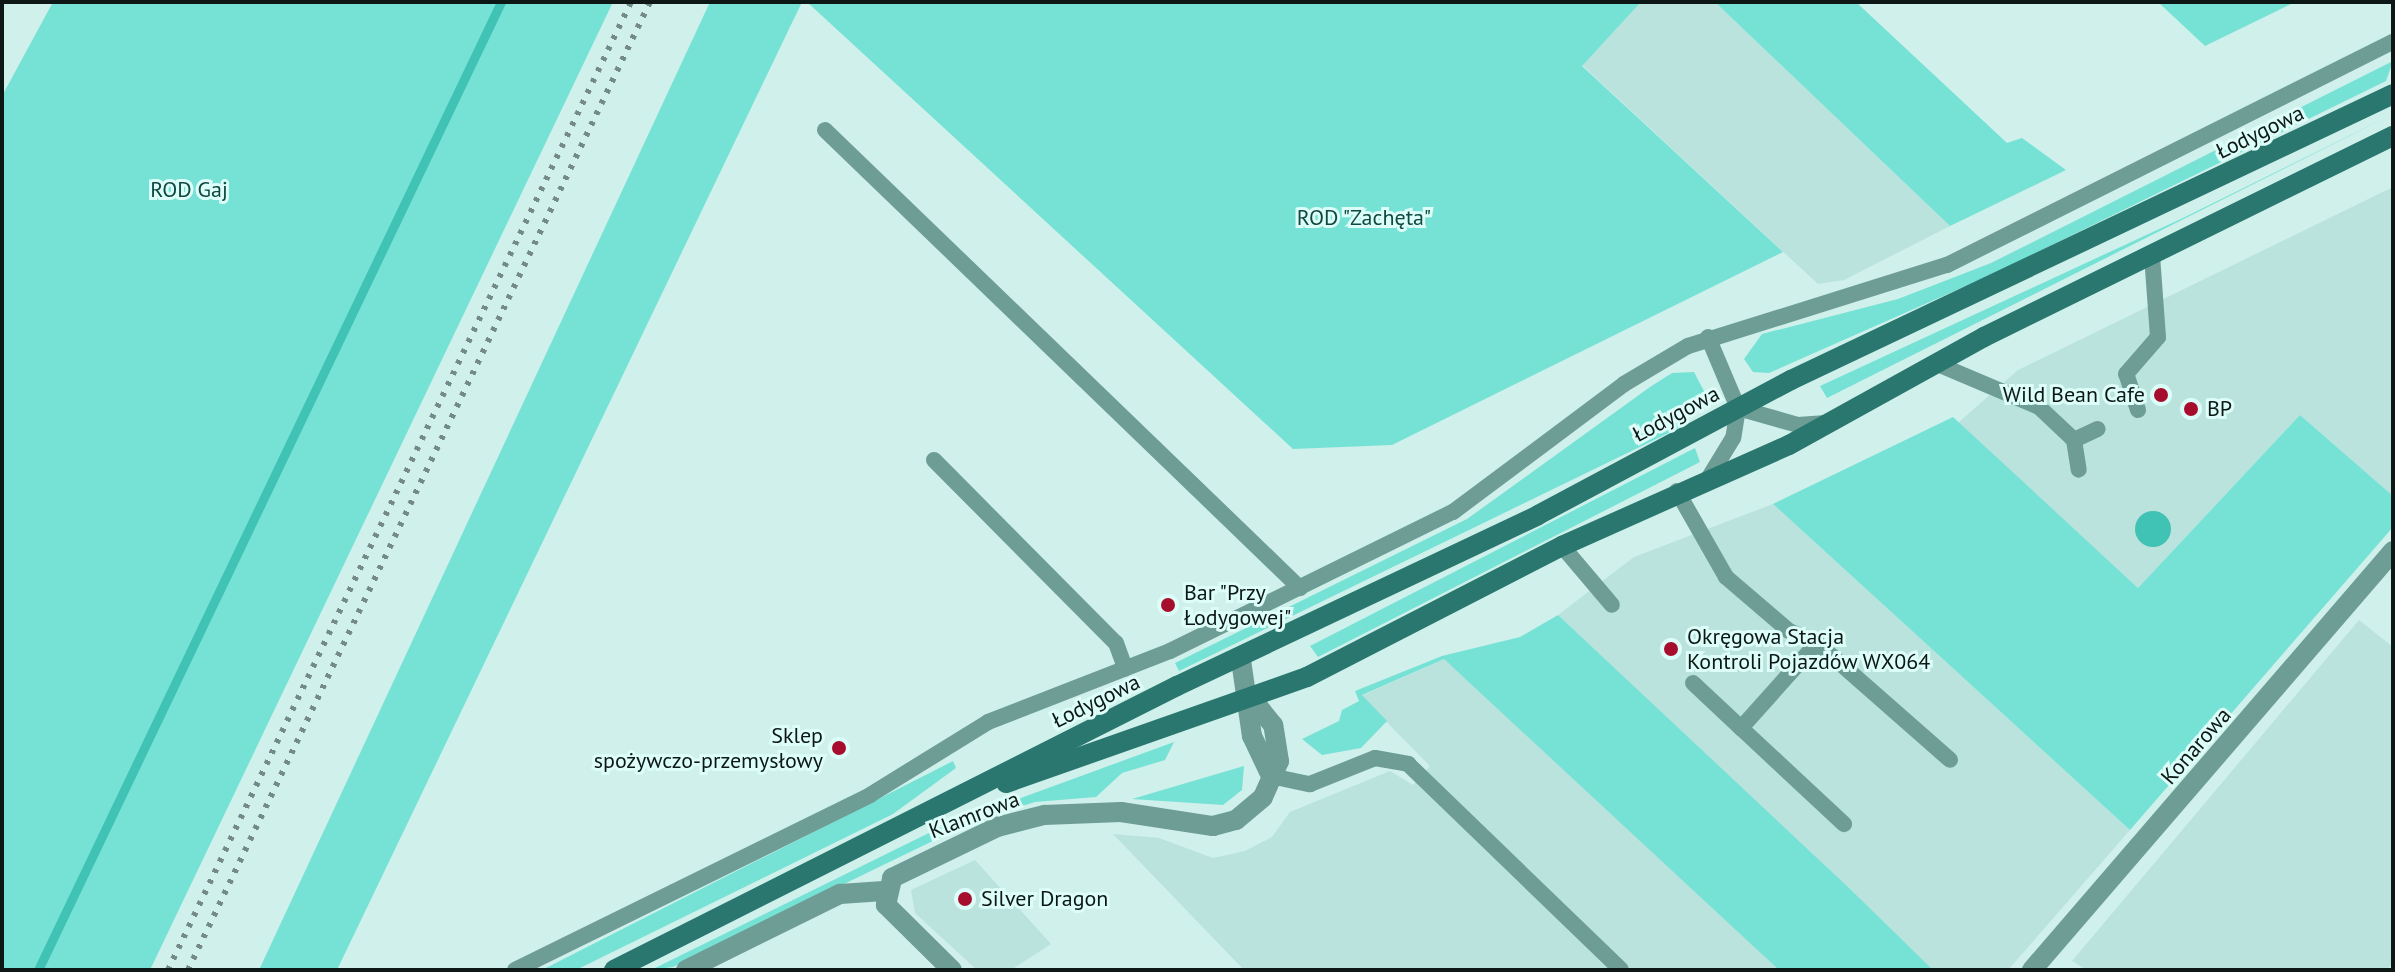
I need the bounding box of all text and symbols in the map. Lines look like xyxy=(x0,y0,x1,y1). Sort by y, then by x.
street label: Łodygowa xyxy=(2212,99,2308,165)
park label: ROD Gaj xyxy=(150,177,228,203)
park label: ROD "Zachęta" xyxy=(1296,205,1432,231)
street label: Łodygowa xyxy=(1628,380,1724,448)
place label: Wild Bean Cafe xyxy=(2003,382,2145,408)
marker: Wild Bean Cafe xyxy=(2152,386,2170,404)
place label: BP xyxy=(2207,396,2232,422)
marker: BP xyxy=(2182,400,2200,418)
place label: Bar "Przy Łodygowej" xyxy=(1184,579,1291,630)
marker: Bar "Przy Łodygowej" xyxy=(1159,596,1177,614)
place label: Okręgowa Stacja Kontroli Pojazdów WX064 xyxy=(1687,623,1931,674)
marker: Okręgowa Stacja Kontroli Pojazdów WX064 xyxy=(1662,640,1680,658)
street label: Łodygowa xyxy=(1048,668,1144,734)
street label: Konarowa xyxy=(2155,702,2237,790)
place label: Sklep spożywczo-przemysłowy xyxy=(594,722,823,774)
marker: Sklep spożywczo-przemysłowy xyxy=(830,739,848,757)
street label: Klamrowa xyxy=(925,786,1023,844)
place label: Silver Dragon xyxy=(981,886,1108,912)
marker: Silver Dragon xyxy=(956,890,974,908)

